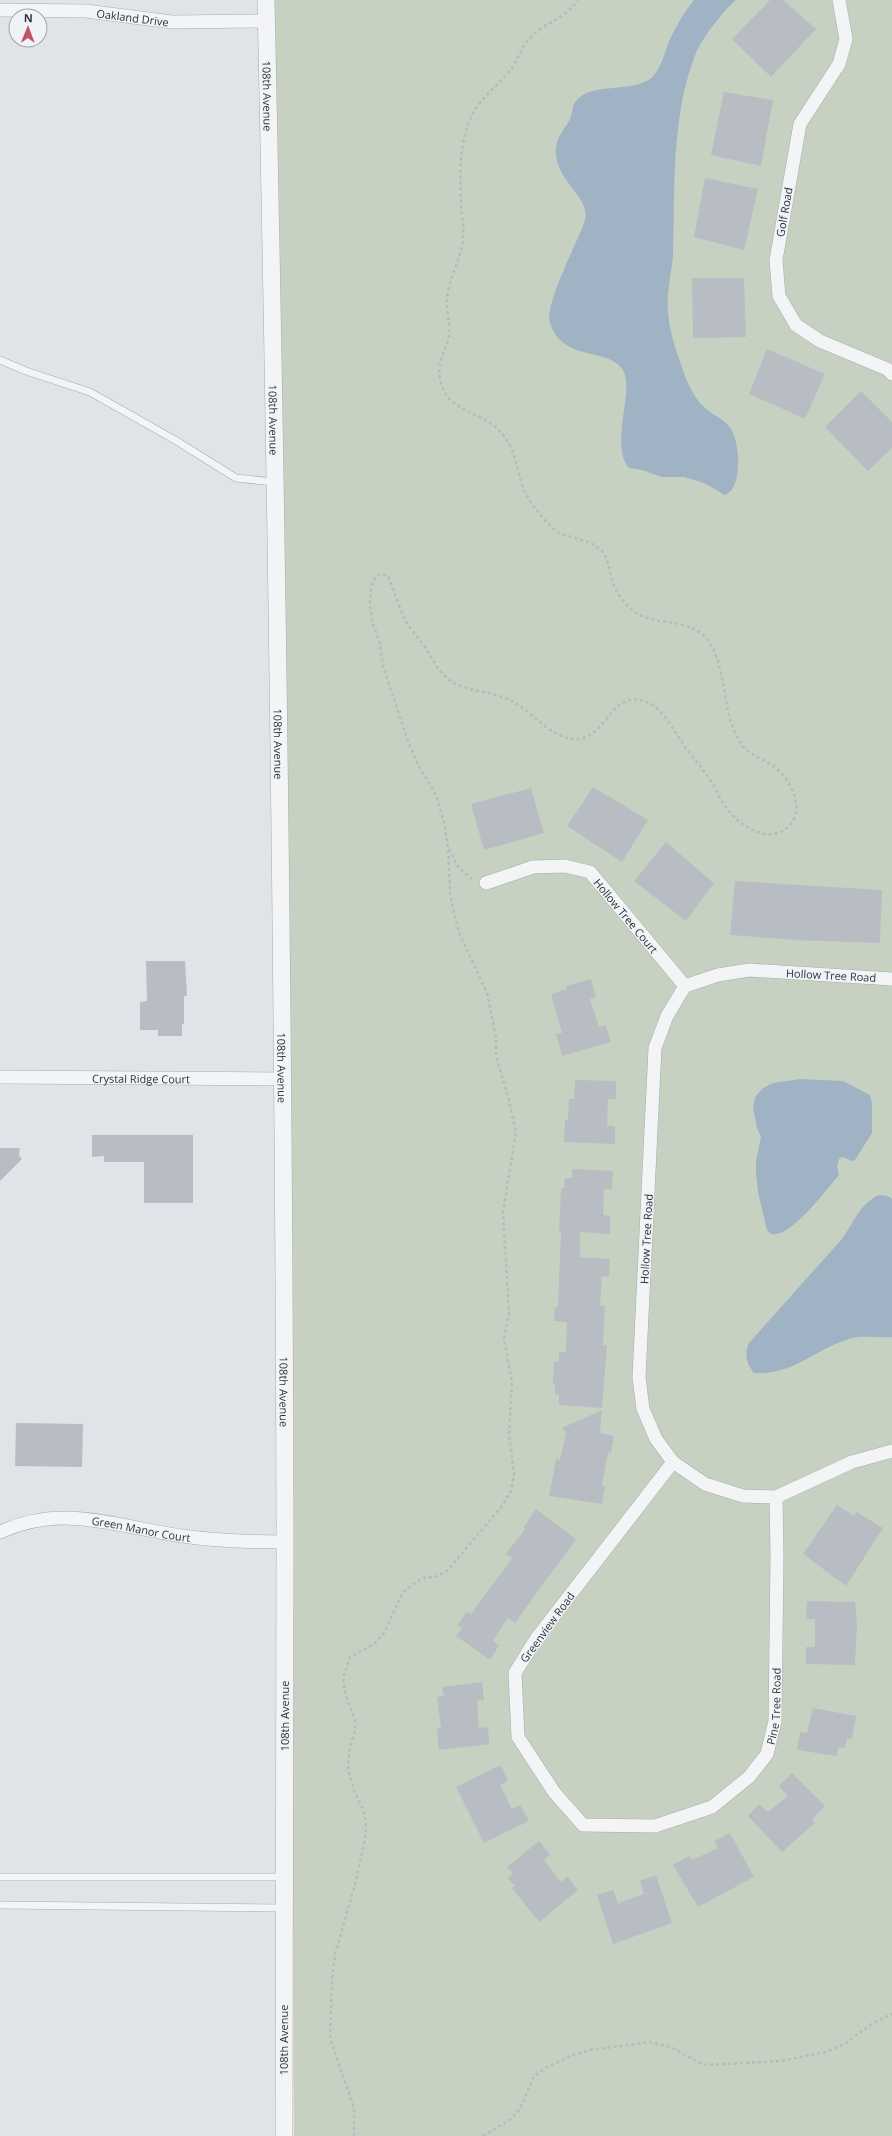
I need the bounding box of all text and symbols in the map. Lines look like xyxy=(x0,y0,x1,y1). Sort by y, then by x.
street label: Oakland Drive xyxy=(96,5,170,29)
north arrow xyxy=(8,8,48,48)
text: N xyxy=(24,10,33,25)
street label: 108th Avenue xyxy=(260,60,276,131)
street label: Golf Road xyxy=(772,186,796,238)
street label: 108th Avenue xyxy=(266,384,282,455)
street label: 108th Avenue xyxy=(271,708,287,779)
street label: Hollow Tree Court xyxy=(591,875,662,956)
street label: Hollow Tree Road xyxy=(786,965,876,985)
street label: 108th Avenue xyxy=(275,1032,290,1103)
street label: Crystal Ridge Court xyxy=(92,1070,190,1086)
street label: Hollow Tree Road xyxy=(636,1194,656,1284)
street label: 108th Avenue xyxy=(277,1356,292,1427)
street label: Green Manor Court xyxy=(91,1512,192,1545)
street label: Greenview Road xyxy=(516,1589,578,1665)
street label: Pine Tree Road xyxy=(762,1668,783,1746)
street label: 108th Avenue xyxy=(277,1681,292,1751)
street label: 108th Avenue xyxy=(276,2005,291,2075)

